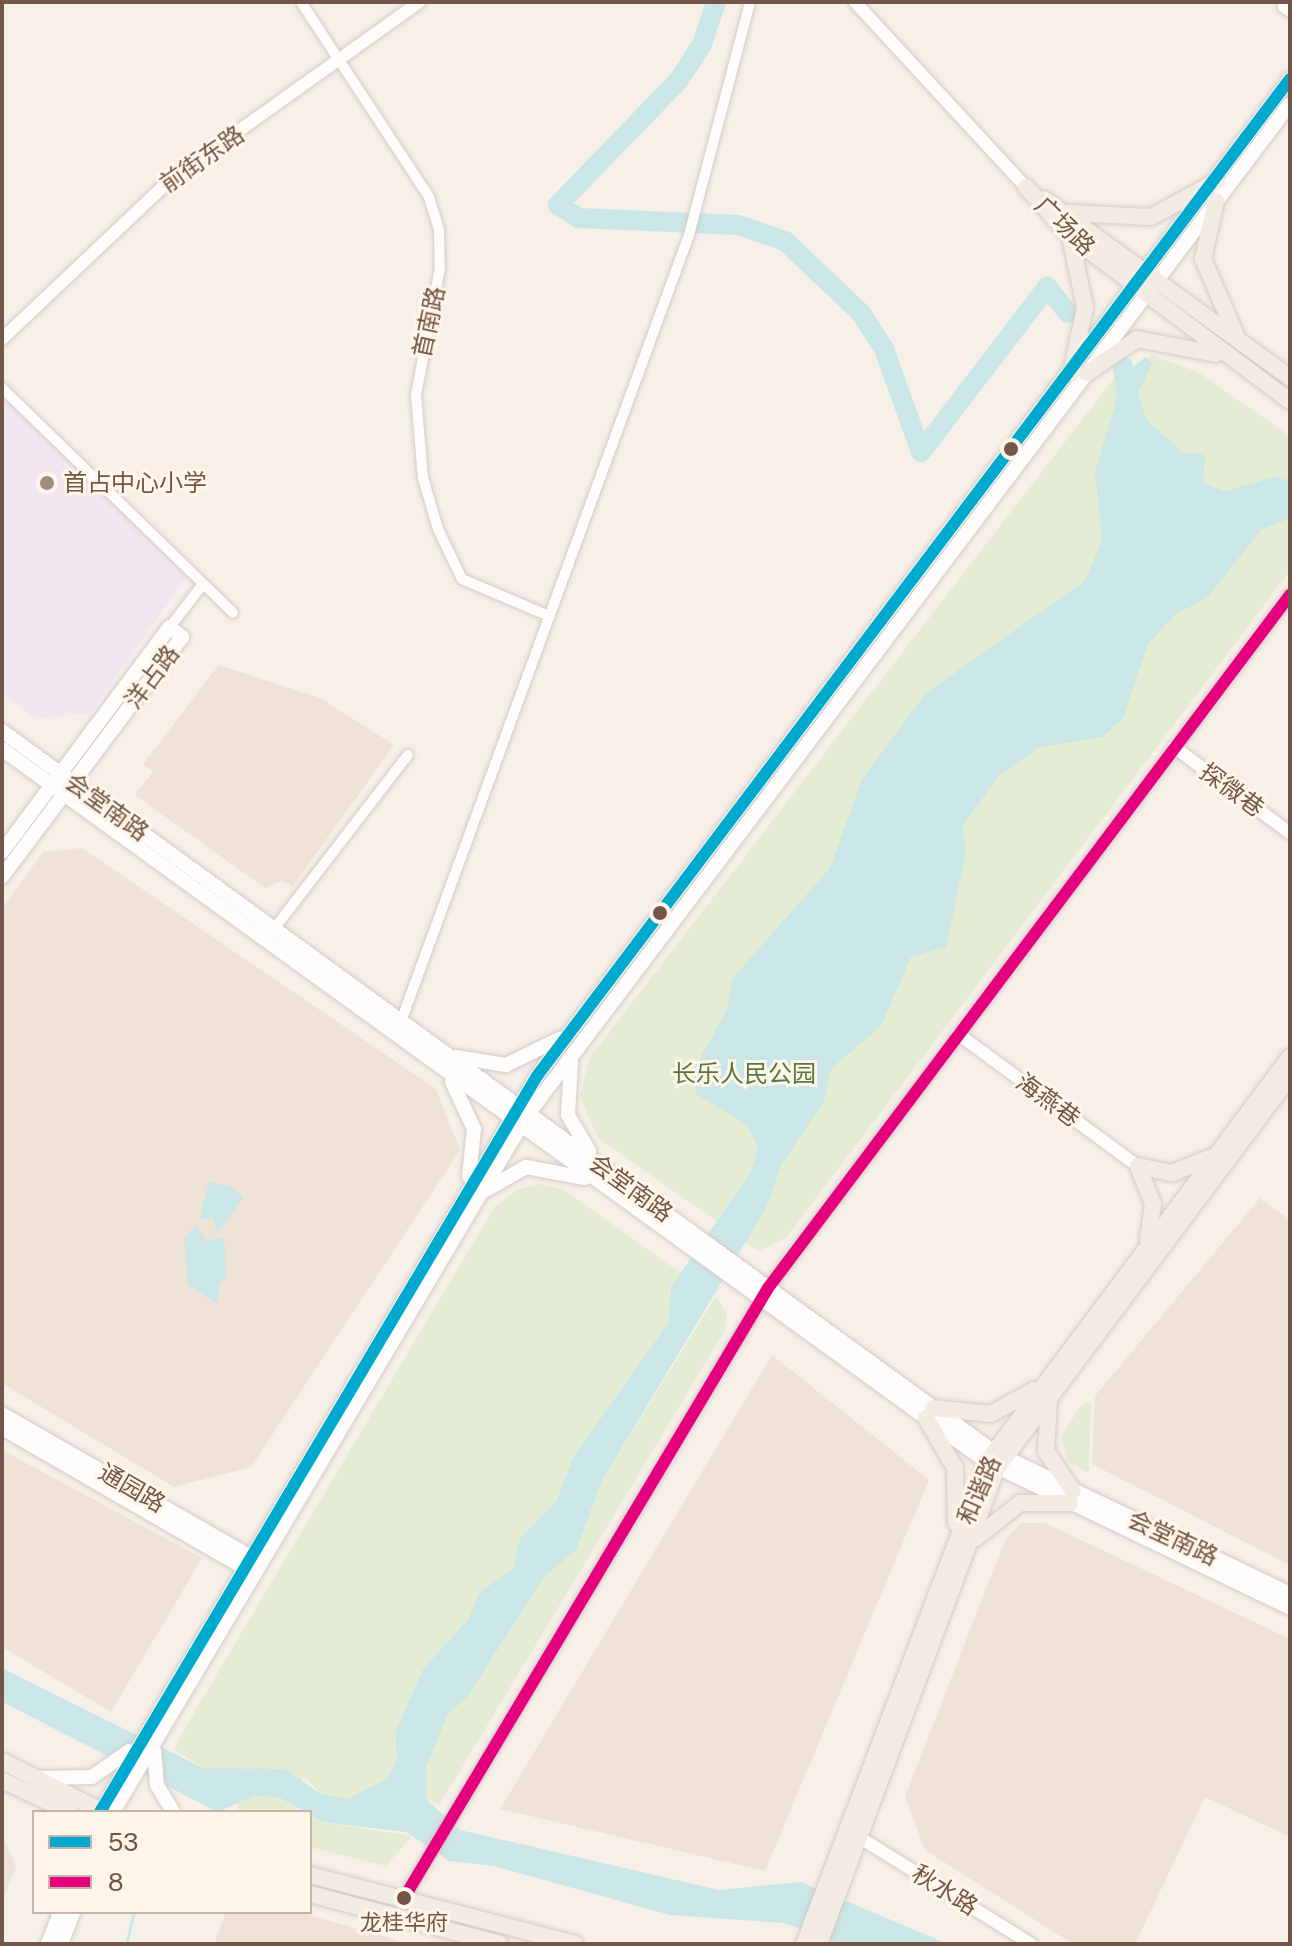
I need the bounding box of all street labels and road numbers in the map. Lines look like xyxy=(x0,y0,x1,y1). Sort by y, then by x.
street label: 前街东路 xyxy=(154,120,250,198)
street label: 广场路 xyxy=(1029,191,1101,261)
street label: 首南路 xyxy=(407,284,451,360)
street label: 洋占路 xyxy=(119,640,185,714)
street label: 探微巷 xyxy=(1194,757,1270,823)
street label: 会堂南路 xyxy=(60,767,154,847)
street label: 海燕巷 xyxy=(1010,1067,1086,1133)
street label: 会堂南路 xyxy=(584,1148,678,1228)
street label: 和谐路 xyxy=(951,1451,1007,1529)
street label: 通园路 xyxy=(94,1458,170,1518)
street label: 会堂南路 xyxy=(1123,1505,1223,1571)
street label: 秋水路 xyxy=(907,1859,983,1921)

